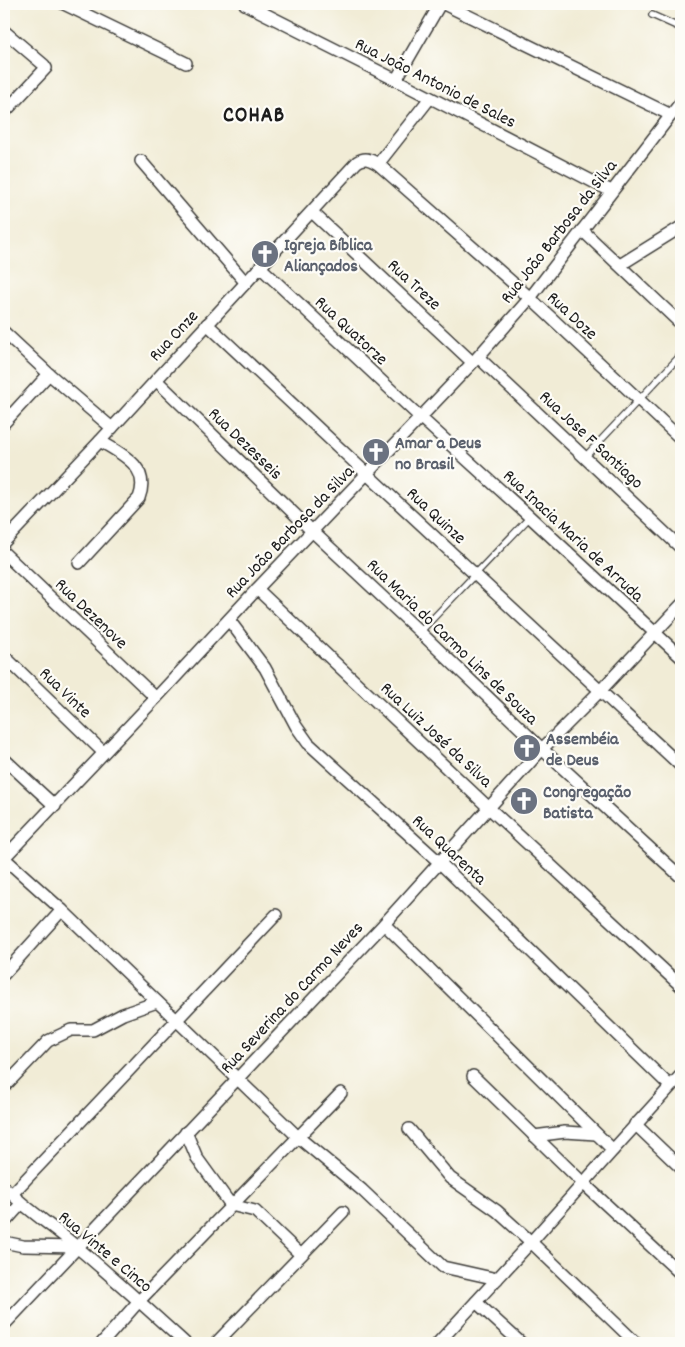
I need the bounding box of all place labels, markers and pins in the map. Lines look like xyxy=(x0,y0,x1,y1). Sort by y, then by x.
place label: Igreja Bíblica Aliançados xyxy=(284,234,373,280)
church icon: Igreja Bíblica Aliançados xyxy=(250,239,280,269)
place label: Amar a Deus no Brasil xyxy=(395,432,482,478)
church icon: Amar a Deus no Brasil xyxy=(361,437,391,467)
place label: Assembéia de Deus xyxy=(546,728,619,774)
church icon: Assembéia de Deus xyxy=(512,733,542,763)
place label: Congregação Batista xyxy=(543,781,631,827)
church icon: Congregação Batista xyxy=(509,786,539,816)

